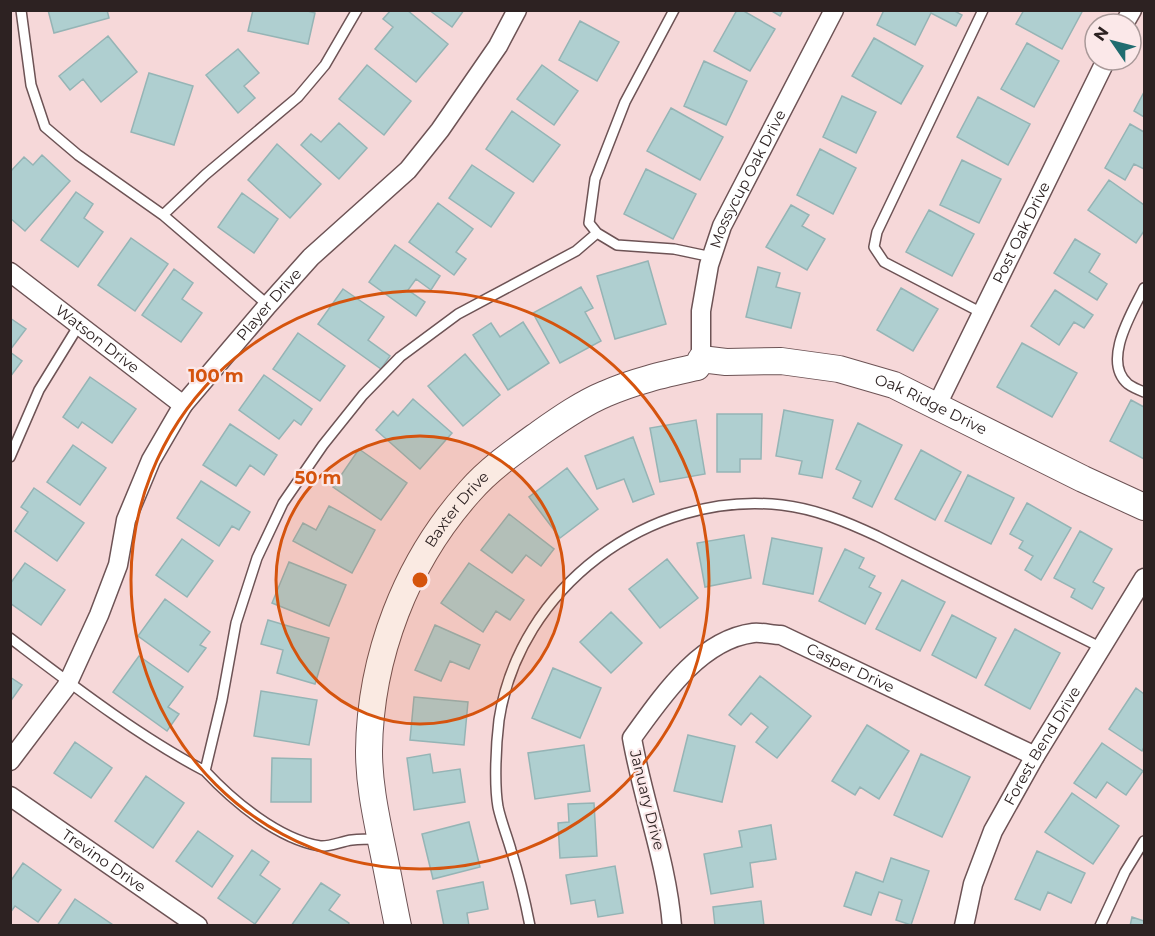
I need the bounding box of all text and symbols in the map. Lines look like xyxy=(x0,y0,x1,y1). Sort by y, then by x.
north arrow xyxy=(1083,12,1143,72)
text: N xyxy=(1090,23,1113,44)
street label: Mossycup Oak Drive xyxy=(705,106,790,251)
street label: Post Oak Drive xyxy=(988,179,1054,287)
street label: Player Drive xyxy=(232,264,305,344)
street label: Watson Drive xyxy=(52,300,143,377)
text: 100 m xyxy=(188,365,244,387)
street label: Oak Ridge Drive xyxy=(873,370,990,439)
text: 50 m xyxy=(295,467,341,489)
street label: Baxter Drive xyxy=(420,467,493,551)
centre of rings xyxy=(410,570,430,590)
street label: Casper Drive xyxy=(803,638,898,697)
street label: Forest Bend Drive xyxy=(999,683,1084,808)
street label: January Drive xyxy=(626,747,669,852)
street label: Trevino Drive xyxy=(58,825,150,896)

